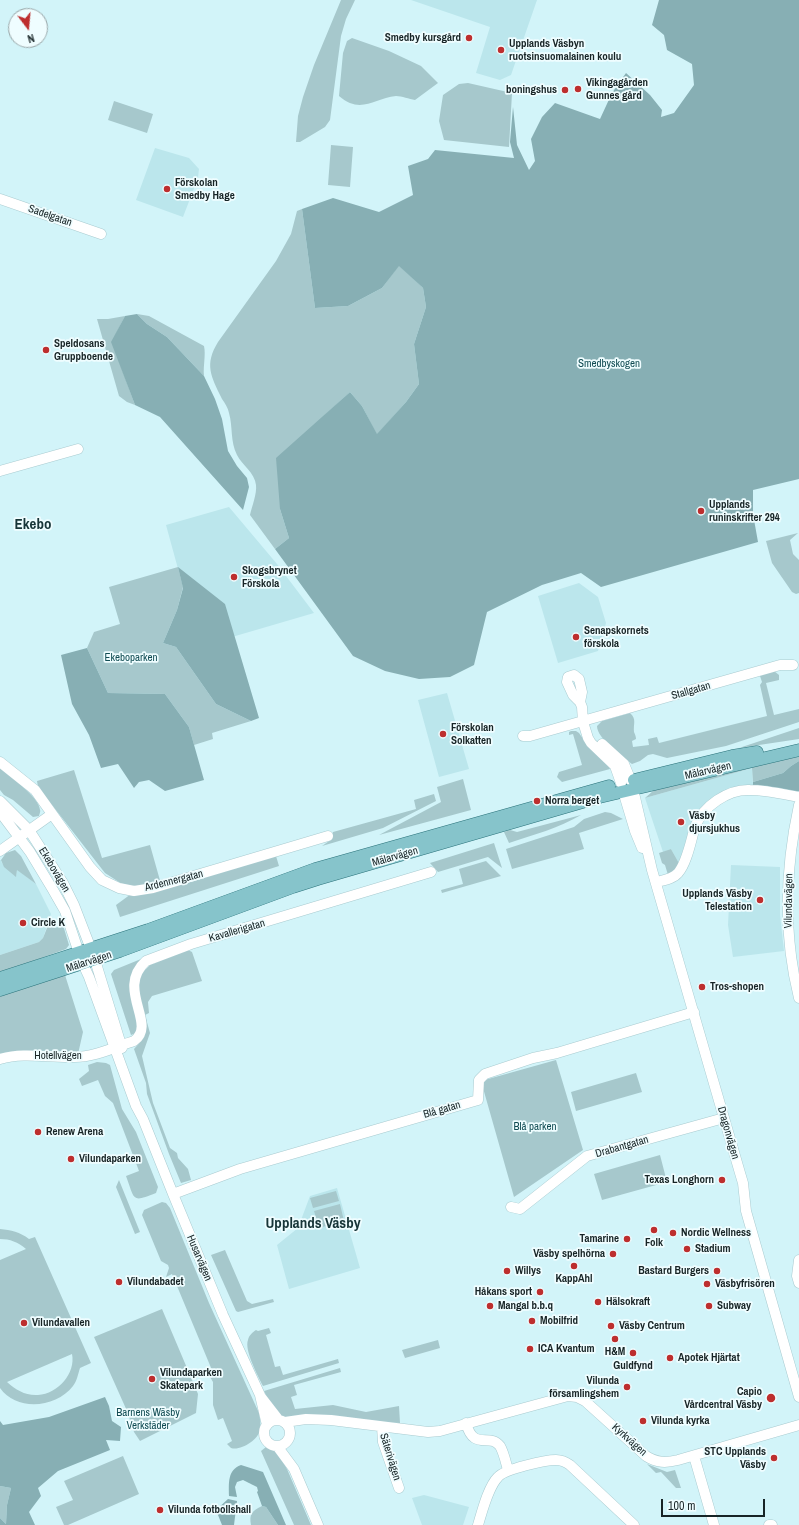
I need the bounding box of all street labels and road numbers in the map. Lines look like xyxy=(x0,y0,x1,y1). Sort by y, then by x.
street label: Sadelgatan xyxy=(26,202,74,230)
street label: Stallgatan xyxy=(670,679,712,703)
street label: Mälarvägen xyxy=(684,759,732,783)
street label: Mälarvägen xyxy=(371,844,419,870)
street label: Ekebovägen xyxy=(35,845,73,895)
street label: Ardennergatan xyxy=(143,867,205,895)
street label: Vilundavägen xyxy=(782,873,796,929)
street label: Kavallerigatan xyxy=(207,917,267,945)
street label: Mälarvägen xyxy=(65,948,113,976)
street label: Hotellvägen xyxy=(34,1049,82,1063)
street label: Blå gatan xyxy=(422,1098,462,1122)
street label: Dragonvägen xyxy=(714,1105,742,1161)
street label: Drabantgatan xyxy=(594,1133,650,1161)
street label: Husarvägen xyxy=(183,1233,215,1283)
street label: Kyrkvägen xyxy=(609,1421,649,1459)
street label: Säterivägen xyxy=(377,1432,403,1482)

